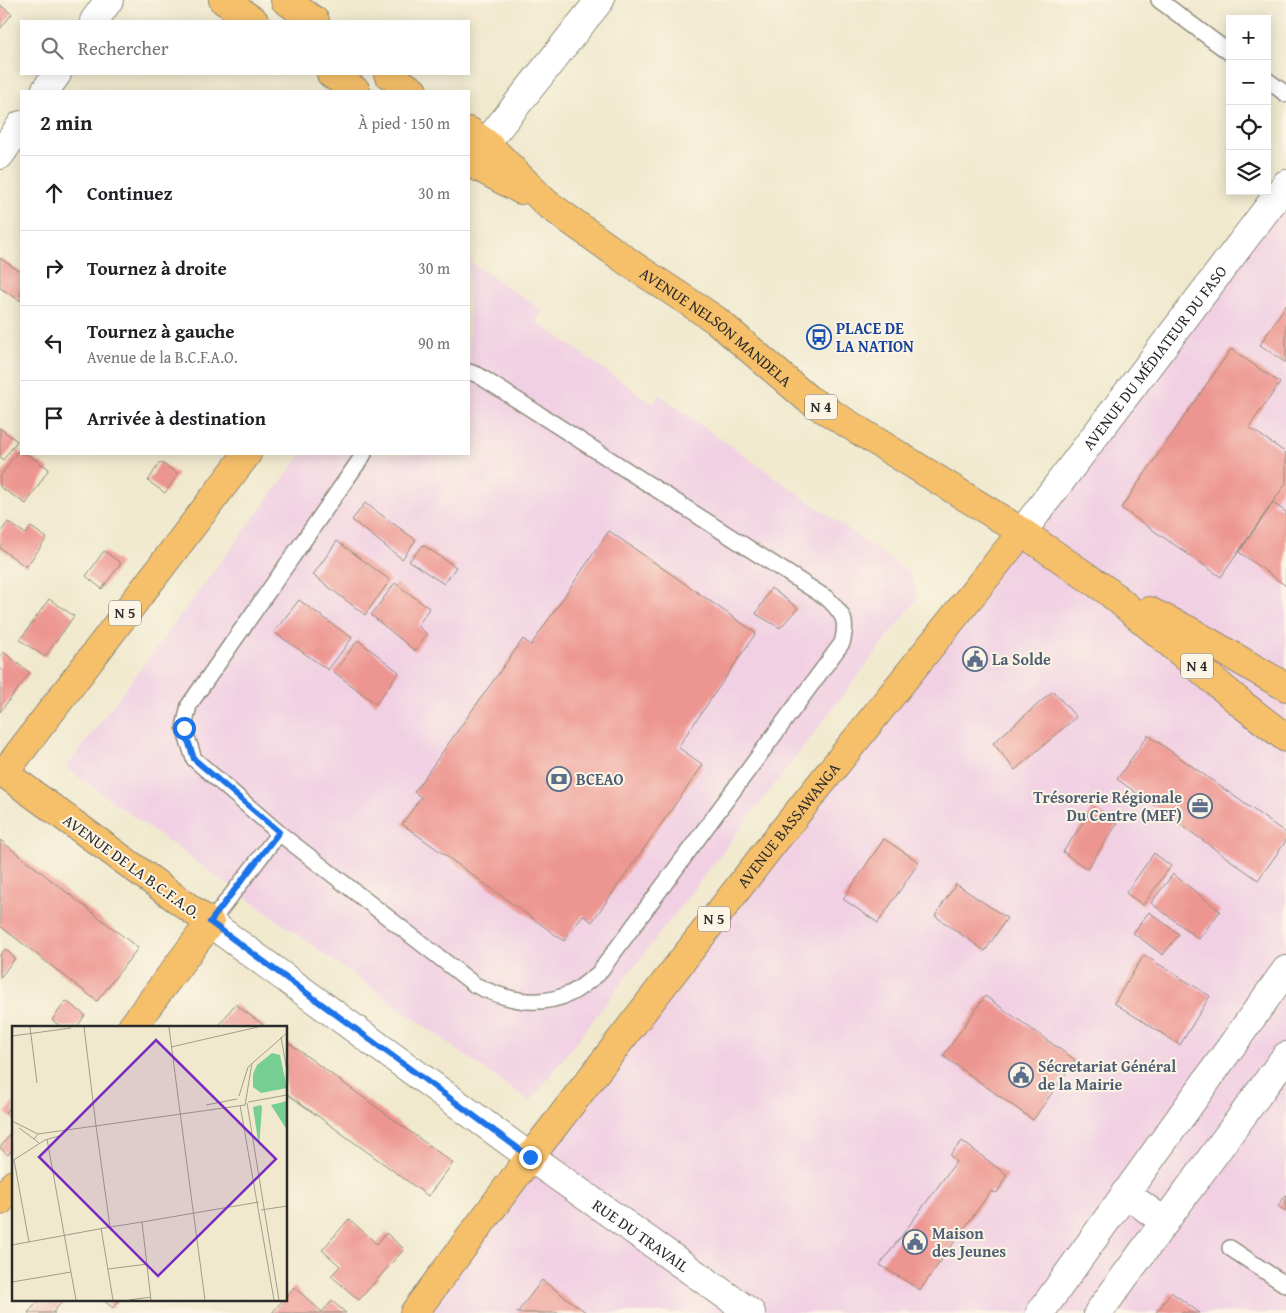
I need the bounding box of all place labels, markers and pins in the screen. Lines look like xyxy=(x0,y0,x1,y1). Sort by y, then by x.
place label: PLACE DE LA NATION xyxy=(836,316,914,358)
bus stop icon: PLACE DE LA NATION xyxy=(806,324,832,350)
public building icon: La Solde xyxy=(962,646,988,672)
place label: La Solde xyxy=(992,647,1051,671)
bank icon: BCEAO xyxy=(546,766,572,792)
place label: BCEAO xyxy=(576,767,624,791)
place label: Trésorerie Régionale Du Centre (MEF) xyxy=(1033,785,1182,827)
office icon: Trésorerie Régionale Du Centre (MEF) xyxy=(1187,793,1213,819)
place label: Sécretariat Général de la Mairie xyxy=(1038,1054,1176,1096)
public building icon: Sécretariat Général de la Mairie xyxy=(1008,1062,1034,1088)
place label: Maison des Jeunes xyxy=(932,1221,1006,1263)
public building icon: Maison des Jeunes xyxy=(902,1229,928,1255)

